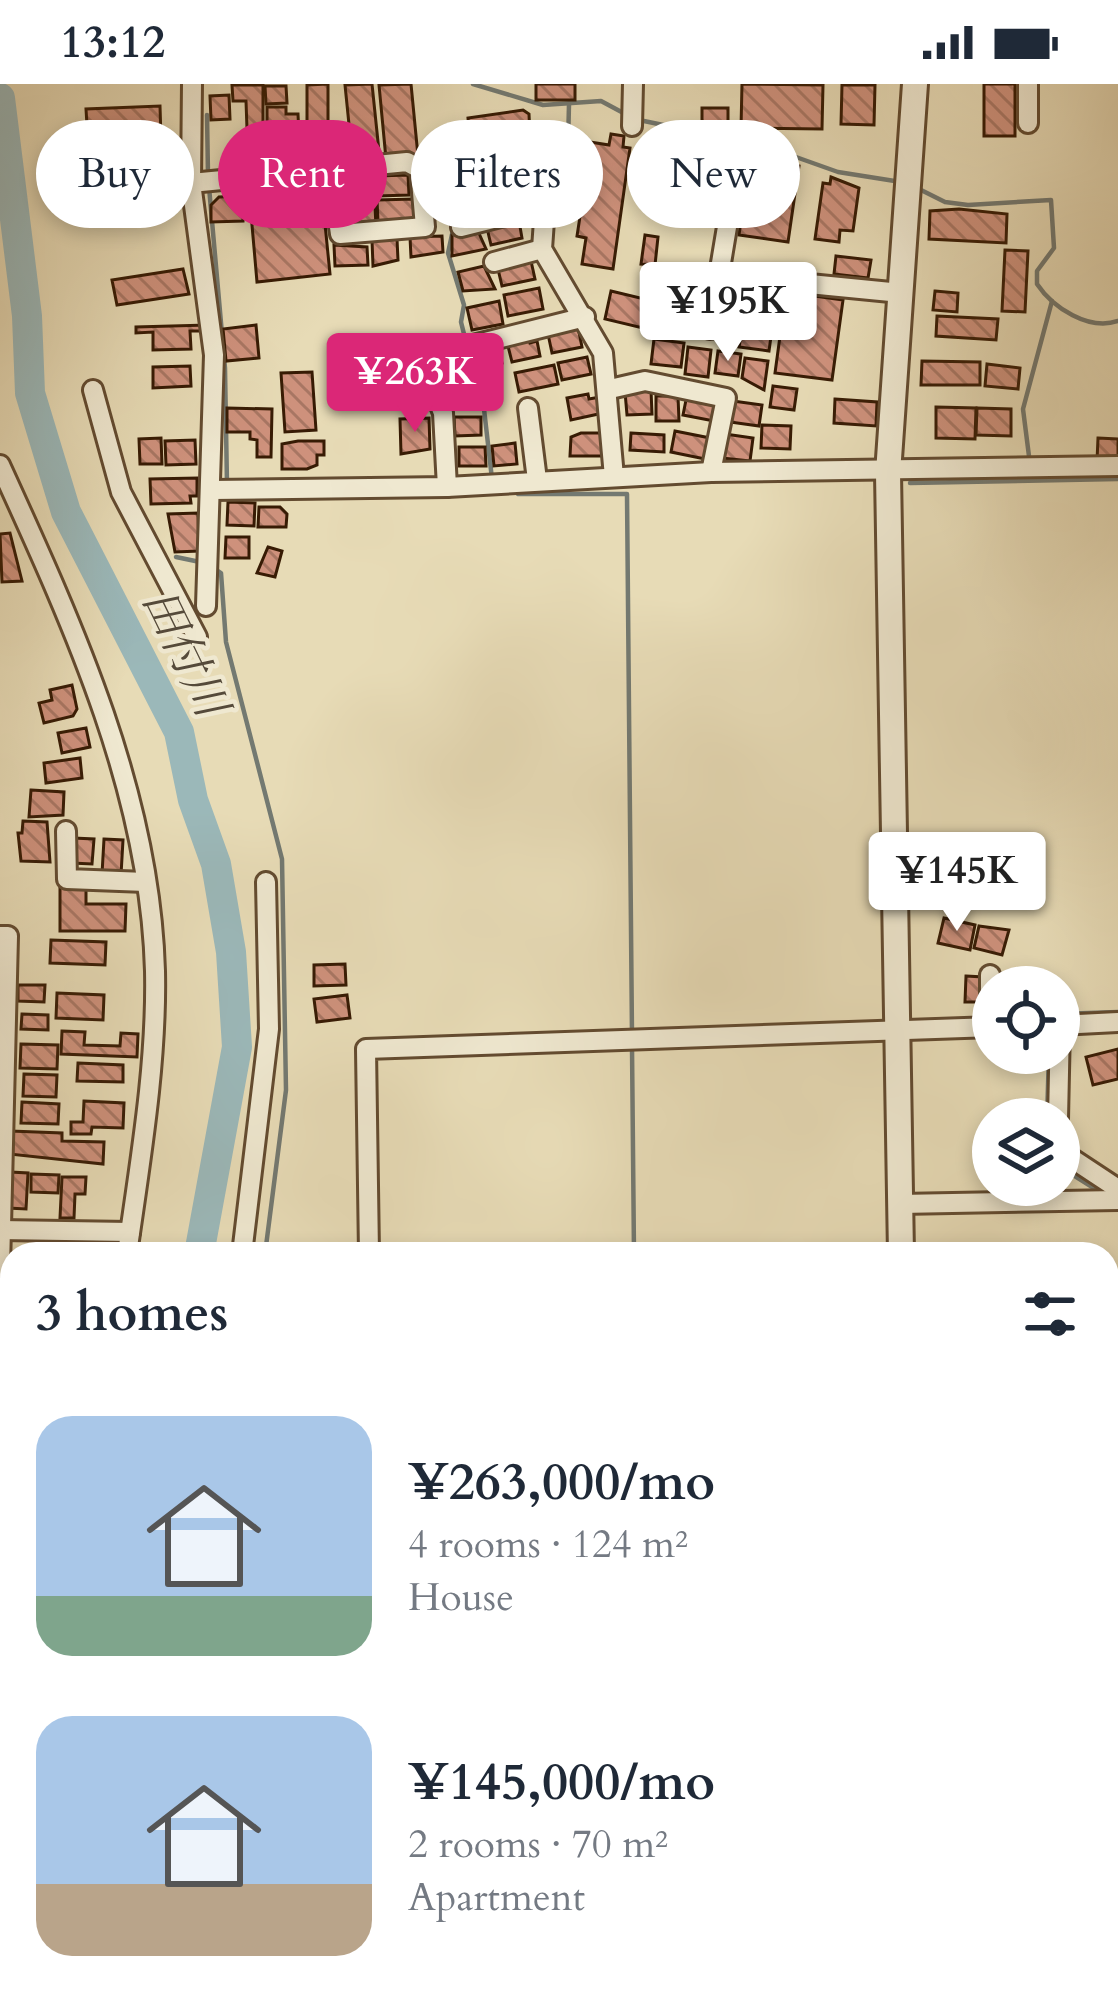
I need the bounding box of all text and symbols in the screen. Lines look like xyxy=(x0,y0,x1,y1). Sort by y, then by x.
text: 13:12 xyxy=(60,12,165,73)
chip: Buy xyxy=(36,120,194,228)
chip: Rent xyxy=(218,120,387,228)
chip: Filters xyxy=(411,120,603,228)
chip: New xyxy=(627,120,800,228)
pin: ¥195K xyxy=(644,262,812,364)
text: ¥195K xyxy=(667,274,789,327)
pin: ¥263K xyxy=(331,333,499,435)
text: ¥263K xyxy=(354,345,476,398)
water label: 田付川 xyxy=(128,579,244,731)
pin: ¥145K xyxy=(873,832,1041,934)
text: ¥145K xyxy=(896,844,1018,897)
map controls xyxy=(972,966,1080,1206)
button: locate xyxy=(972,966,1080,1074)
button: layers xyxy=(972,1098,1080,1206)
text: 3 homes xyxy=(36,1279,228,1349)
icon: filters xyxy=(1017,1281,1083,1347)
text: ¥263,000/mo xyxy=(408,1448,715,1518)
icon: home xyxy=(132,1464,276,1608)
text: 4 rooms · 124 m² xyxy=(408,1518,688,1571)
text: House xyxy=(408,1571,514,1624)
text: ¥145,000/mo xyxy=(408,1748,715,1818)
icon: home xyxy=(132,1764,276,1908)
text: 2 rooms · 70 m² xyxy=(408,1818,668,1871)
text: Apartment xyxy=(408,1871,585,1924)

